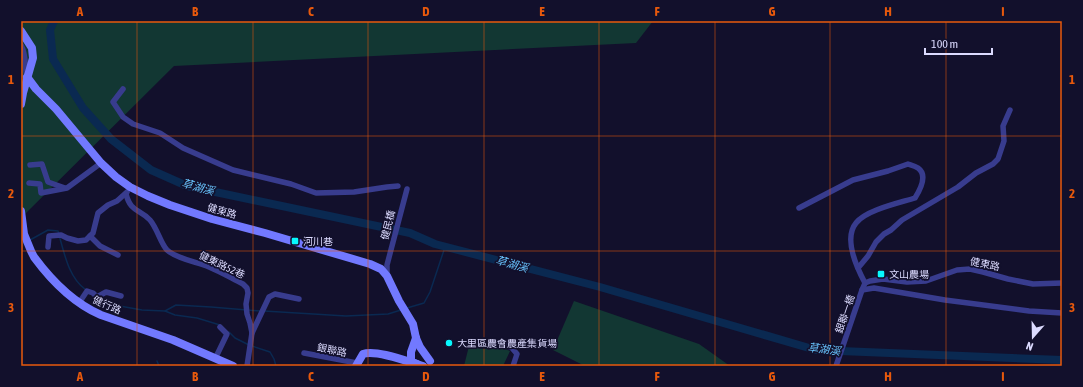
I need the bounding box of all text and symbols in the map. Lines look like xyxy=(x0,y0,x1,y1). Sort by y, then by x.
text: A xyxy=(76,4,84,19)
text: B xyxy=(192,4,199,19)
text: C xyxy=(308,4,314,19)
text: D xyxy=(422,4,430,19)
text: E xyxy=(539,4,545,19)
text: F xyxy=(654,4,660,19)
text: G xyxy=(769,4,776,19)
text: H xyxy=(884,4,892,19)
text: I xyxy=(1001,4,1005,19)
scale bar xyxy=(925,30,992,56)
text: 100 m xyxy=(931,37,958,51)
text: 1 xyxy=(8,72,14,87)
text: 1 xyxy=(1069,72,1075,87)
water label: 草湖溪 xyxy=(181,177,217,198)
text: 2 xyxy=(8,186,14,201)
text: 2 xyxy=(1069,186,1075,201)
street label: 健東路 xyxy=(206,202,238,220)
street label: 健民橋 xyxy=(379,209,397,241)
marker: 河川巷 xyxy=(290,236,300,246)
place label: 河川巷 xyxy=(303,236,333,247)
street label: 健東路52巷 xyxy=(197,250,247,280)
water label: 草湖溪 xyxy=(495,254,531,275)
street label: 健東路 xyxy=(969,256,1001,272)
marker: 文山農場 xyxy=(876,269,886,279)
place label: 文山農場 xyxy=(889,269,929,280)
street label: 銀聯一橋 xyxy=(833,293,857,335)
street label: 健行路 xyxy=(91,294,123,316)
text: 3 xyxy=(8,300,14,315)
text: 3 xyxy=(1069,300,1075,315)
north arrow xyxy=(1013,317,1053,357)
marker: 大里區農會農產集貨場 xyxy=(444,338,454,348)
place label: 大里區農會農產集貨場 xyxy=(457,338,557,349)
text: N xyxy=(1024,340,1035,353)
water label: 草湖溪 xyxy=(807,341,843,357)
street label: 銀聯路 xyxy=(316,342,348,358)
text: A xyxy=(76,369,84,384)
text: B xyxy=(192,369,199,384)
text: C xyxy=(308,369,314,384)
text: D xyxy=(422,369,430,384)
text: E xyxy=(539,369,545,384)
text: F xyxy=(654,369,660,384)
text: G xyxy=(769,369,776,384)
text: H xyxy=(884,369,892,384)
text: I xyxy=(1001,369,1005,384)

